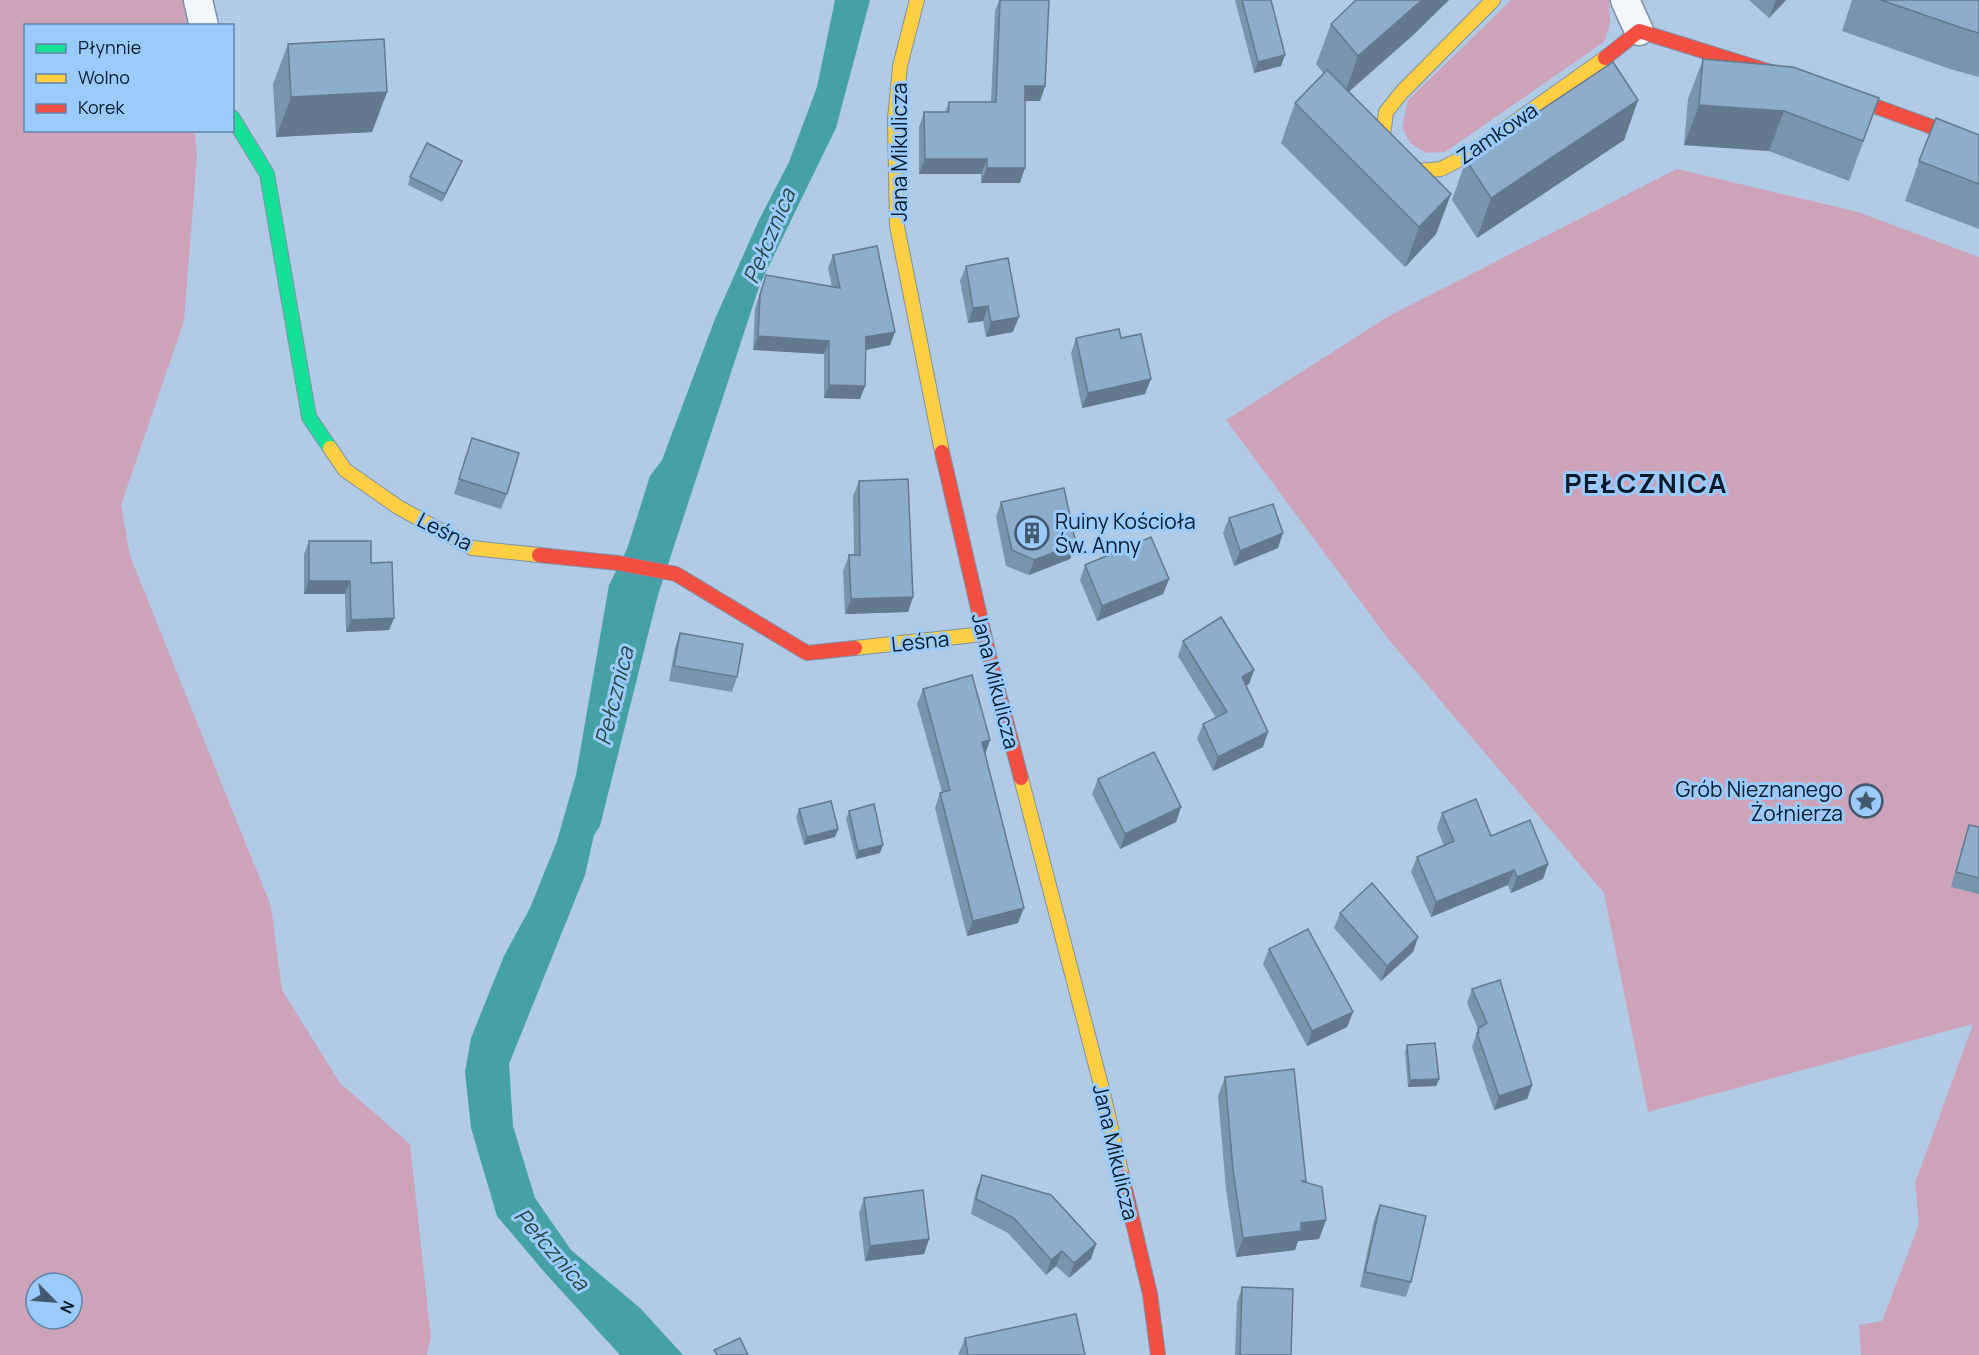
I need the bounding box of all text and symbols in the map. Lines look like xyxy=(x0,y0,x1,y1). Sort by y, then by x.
legend xyxy=(24,24,234,132)
text: Płynnie xyxy=(78,35,141,59)
text: Wolno xyxy=(78,65,130,89)
street label: Jana Mikulicza xyxy=(885,83,913,221)
text: Korek xyxy=(78,95,125,119)
street label: Zamkowa xyxy=(1451,96,1543,170)
water label: Pełcznica xyxy=(736,182,803,288)
district label: PEŁCZNICA xyxy=(1564,464,1728,501)
street label: Leśna xyxy=(413,505,477,557)
place label: Ruiny Kościoła Św. Anny xyxy=(1055,507,1196,559)
building icon: Ruiny Kościoła Św. Anny xyxy=(1014,515,1050,551)
street label: Jana Mikulicza xyxy=(966,610,1026,752)
street label: Leśna xyxy=(890,624,950,658)
water label: Pełcznica xyxy=(587,642,641,748)
place label: Grób Nieznanego Żołnierza xyxy=(1675,775,1843,827)
place icon: Grób Nieznanego Żołnierza xyxy=(1848,783,1884,819)
street label: Jana Mikulicza xyxy=(1087,1081,1145,1223)
water label: Pełcznica xyxy=(508,1201,597,1298)
north arrow xyxy=(24,1271,84,1331)
text: N xyxy=(55,1297,80,1317)

